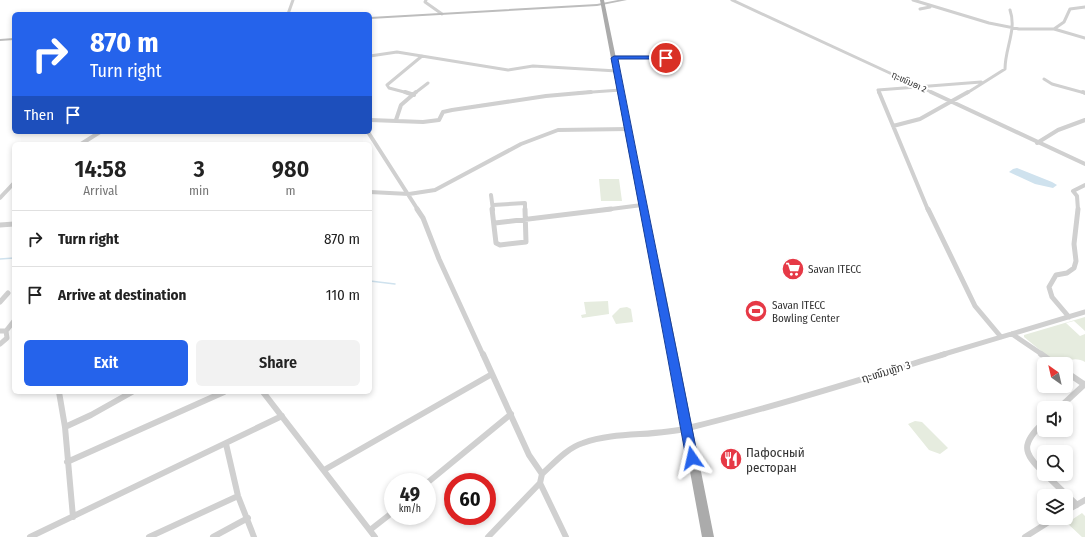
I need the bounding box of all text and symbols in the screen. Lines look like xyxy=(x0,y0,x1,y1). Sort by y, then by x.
text: 870 m xyxy=(90,26,159,59)
icon: right xyxy=(24,28,76,80)
pin xyxy=(649,41,683,75)
icon: arrive xyxy=(655,47,677,69)
text: Turn right xyxy=(90,60,162,82)
street label: ຖະໜົນອາ 2 xyxy=(890,70,928,94)
icon: arrive xyxy=(62,104,84,126)
text: Then xyxy=(24,106,54,124)
text: 14:58 xyxy=(75,155,126,183)
text: 3 xyxy=(193,155,205,183)
text: 980 xyxy=(272,155,309,183)
text: Arrival xyxy=(83,183,118,198)
text: min xyxy=(189,183,209,198)
text: m xyxy=(286,183,296,198)
icon: right xyxy=(24,228,46,250)
text: Turn right xyxy=(58,230,119,248)
text: 870 m xyxy=(324,230,360,248)
supermarket icon: Savan ITECC xyxy=(780,256,806,282)
place label: Savan ITECC xyxy=(808,263,862,276)
icon: arrive xyxy=(24,284,46,306)
text: Arrive at destination xyxy=(58,286,186,304)
text: 110 m xyxy=(326,286,360,304)
sports icon: Savan ITECC Bowling Center xyxy=(743,298,769,324)
place label: Savan ITECC Bowling Center xyxy=(772,299,840,325)
button: Exit xyxy=(24,340,188,386)
button: Share xyxy=(196,340,360,386)
north arrow xyxy=(1037,357,1073,393)
map controls xyxy=(1037,357,1073,525)
street label: ຖະໜົນຫຼັກ 3 xyxy=(860,358,912,386)
button: sound xyxy=(1037,401,1073,437)
position arrow xyxy=(671,437,713,479)
place label: Пафосный ресторан xyxy=(746,445,805,475)
button: search xyxy=(1037,445,1073,481)
restaurant icon: Пафосный ресторан xyxy=(718,446,744,472)
speed limit sign: 60 xyxy=(444,473,496,525)
text: 49 xyxy=(400,482,420,506)
button: layers xyxy=(1037,489,1073,525)
text: km/h xyxy=(399,503,421,515)

